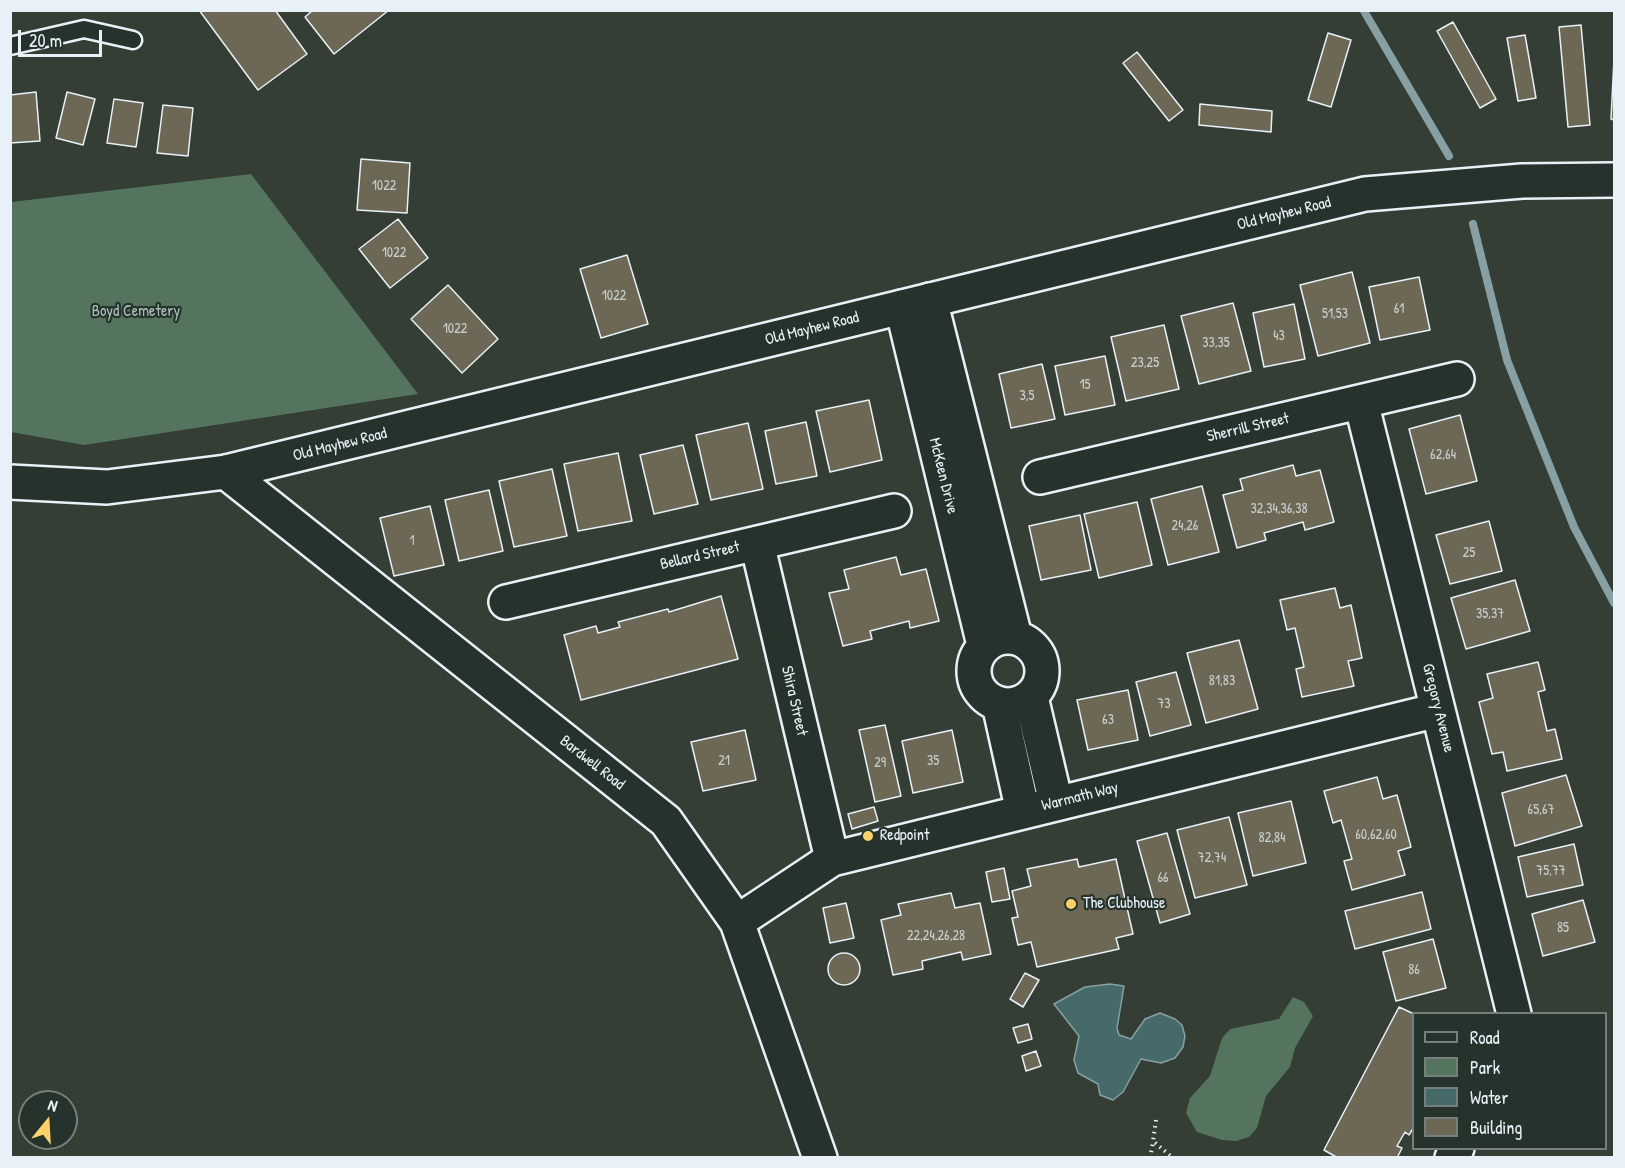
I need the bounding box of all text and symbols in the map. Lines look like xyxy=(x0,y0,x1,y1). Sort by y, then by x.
scale bar xyxy=(21,18,105,56)
text: 20 m xyxy=(29,28,62,53)
house number: 1022 xyxy=(372,178,396,194)
street label: Old Mayhew Road xyxy=(1235,193,1333,235)
house number: 1022 xyxy=(382,245,406,261)
house number: 1022 xyxy=(602,288,626,304)
house number: 61 xyxy=(1394,301,1404,317)
park label: Boyd Cemetery xyxy=(92,302,180,322)
house number: 51,53 xyxy=(1322,306,1348,322)
street label: Old Mayhew Road xyxy=(763,308,861,350)
house number: 1022 xyxy=(443,321,467,337)
house number: 43 xyxy=(1273,328,1285,344)
house number: 33,35 xyxy=(1202,335,1230,351)
house number: 23,25 xyxy=(1131,355,1159,371)
house number: 15 xyxy=(1079,377,1091,393)
house number: 3,5 xyxy=(1019,388,1035,404)
street label: Sherrill Street xyxy=(1205,409,1291,447)
street label: Old Mayhew Road xyxy=(291,424,389,466)
street label: McKeen Drive xyxy=(924,436,962,516)
house number: 62,64 xyxy=(1430,447,1456,463)
house number: 32,34,36,38 xyxy=(1250,501,1308,517)
house number: 24,26 xyxy=(1172,518,1198,534)
house number: 1 xyxy=(409,533,415,549)
street label: Bellard Street xyxy=(658,538,742,574)
house number: 25 xyxy=(1463,545,1475,561)
house number: 35,37 xyxy=(1476,606,1504,622)
street label: Gregory Avenue xyxy=(1418,662,1458,754)
street label: Shira Street xyxy=(777,664,811,738)
house number: 81,83 xyxy=(1209,673,1235,689)
house number: 73 xyxy=(1157,696,1171,712)
house number: 63 xyxy=(1102,712,1114,728)
street label: Bardwell Road xyxy=(556,732,628,794)
house number: 21 xyxy=(718,753,730,769)
house number: 35 xyxy=(927,753,939,769)
house number: 29 xyxy=(874,755,886,771)
street label: Warmath Way xyxy=(1040,778,1120,816)
house number: 65,67 xyxy=(1528,802,1554,818)
place label: Redpoint xyxy=(880,826,929,846)
house number: 60,62,60 xyxy=(1355,827,1397,843)
marker: Redpoint xyxy=(861,829,875,843)
house number: 82,84 xyxy=(1259,830,1285,846)
house number: 72,74 xyxy=(1198,850,1226,866)
house number: 75,77 xyxy=(1536,863,1566,879)
house number: 66 xyxy=(1157,870,1169,886)
place label: The Clubhouse xyxy=(1083,894,1165,914)
marker: The Clubhouse xyxy=(1064,897,1078,911)
house number: 85 xyxy=(1557,920,1569,936)
house number: 22,24,26,28 xyxy=(907,928,965,944)
house number: 86 xyxy=(1408,962,1420,978)
legend xyxy=(1412,1012,1607,1150)
text: Road xyxy=(1470,1025,1500,1050)
text: Park xyxy=(1470,1055,1500,1080)
text: Water xyxy=(1470,1085,1508,1110)
north arrow xyxy=(18,1090,78,1150)
text: N xyxy=(45,1093,60,1117)
text: Building xyxy=(1470,1115,1522,1140)

